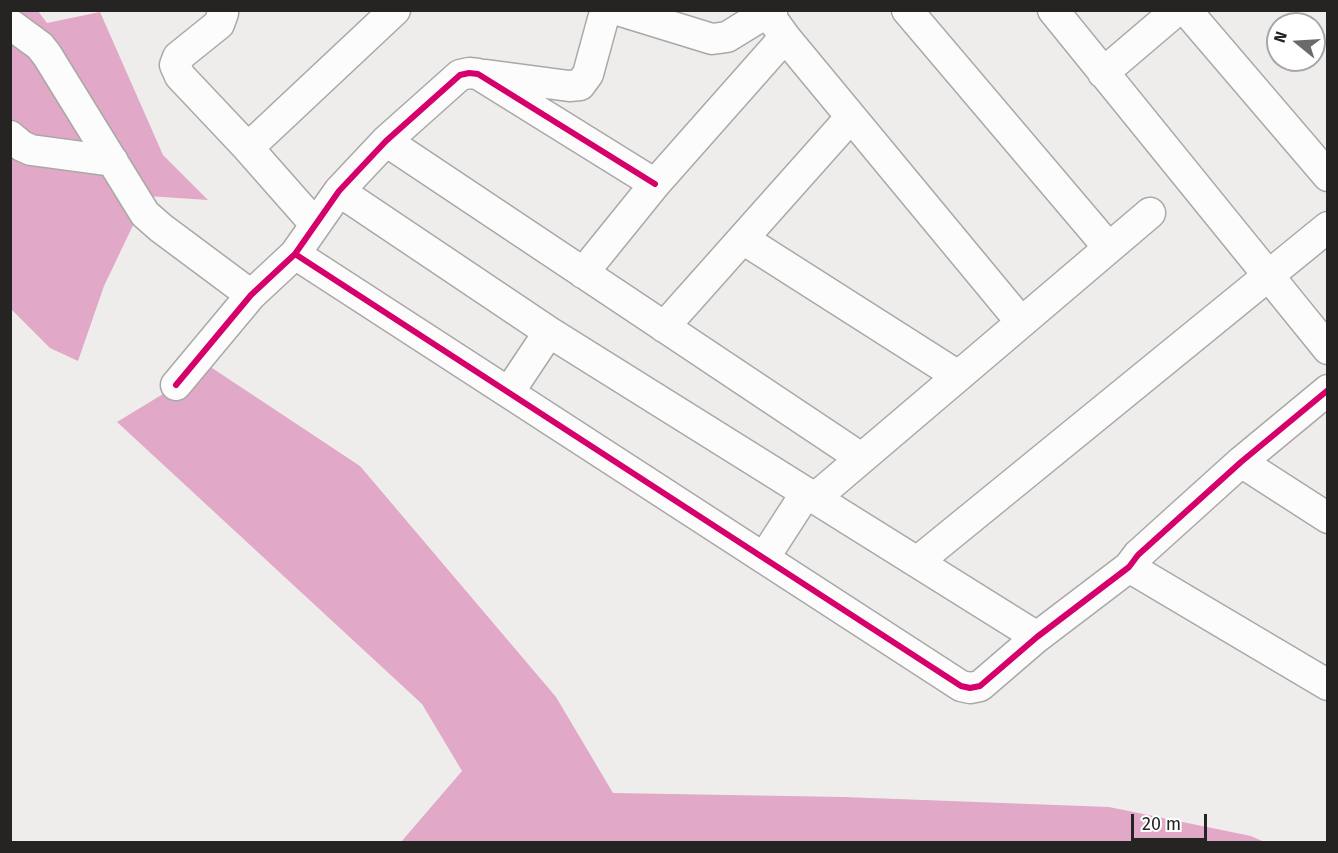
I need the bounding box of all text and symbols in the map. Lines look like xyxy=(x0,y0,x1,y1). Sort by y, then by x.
north arrow xyxy=(1266,12,1326,72)
text: N xyxy=(1270,29,1291,45)
scale bar xyxy=(1134,802,1210,840)
text: 20 m xyxy=(1142,813,1181,835)

